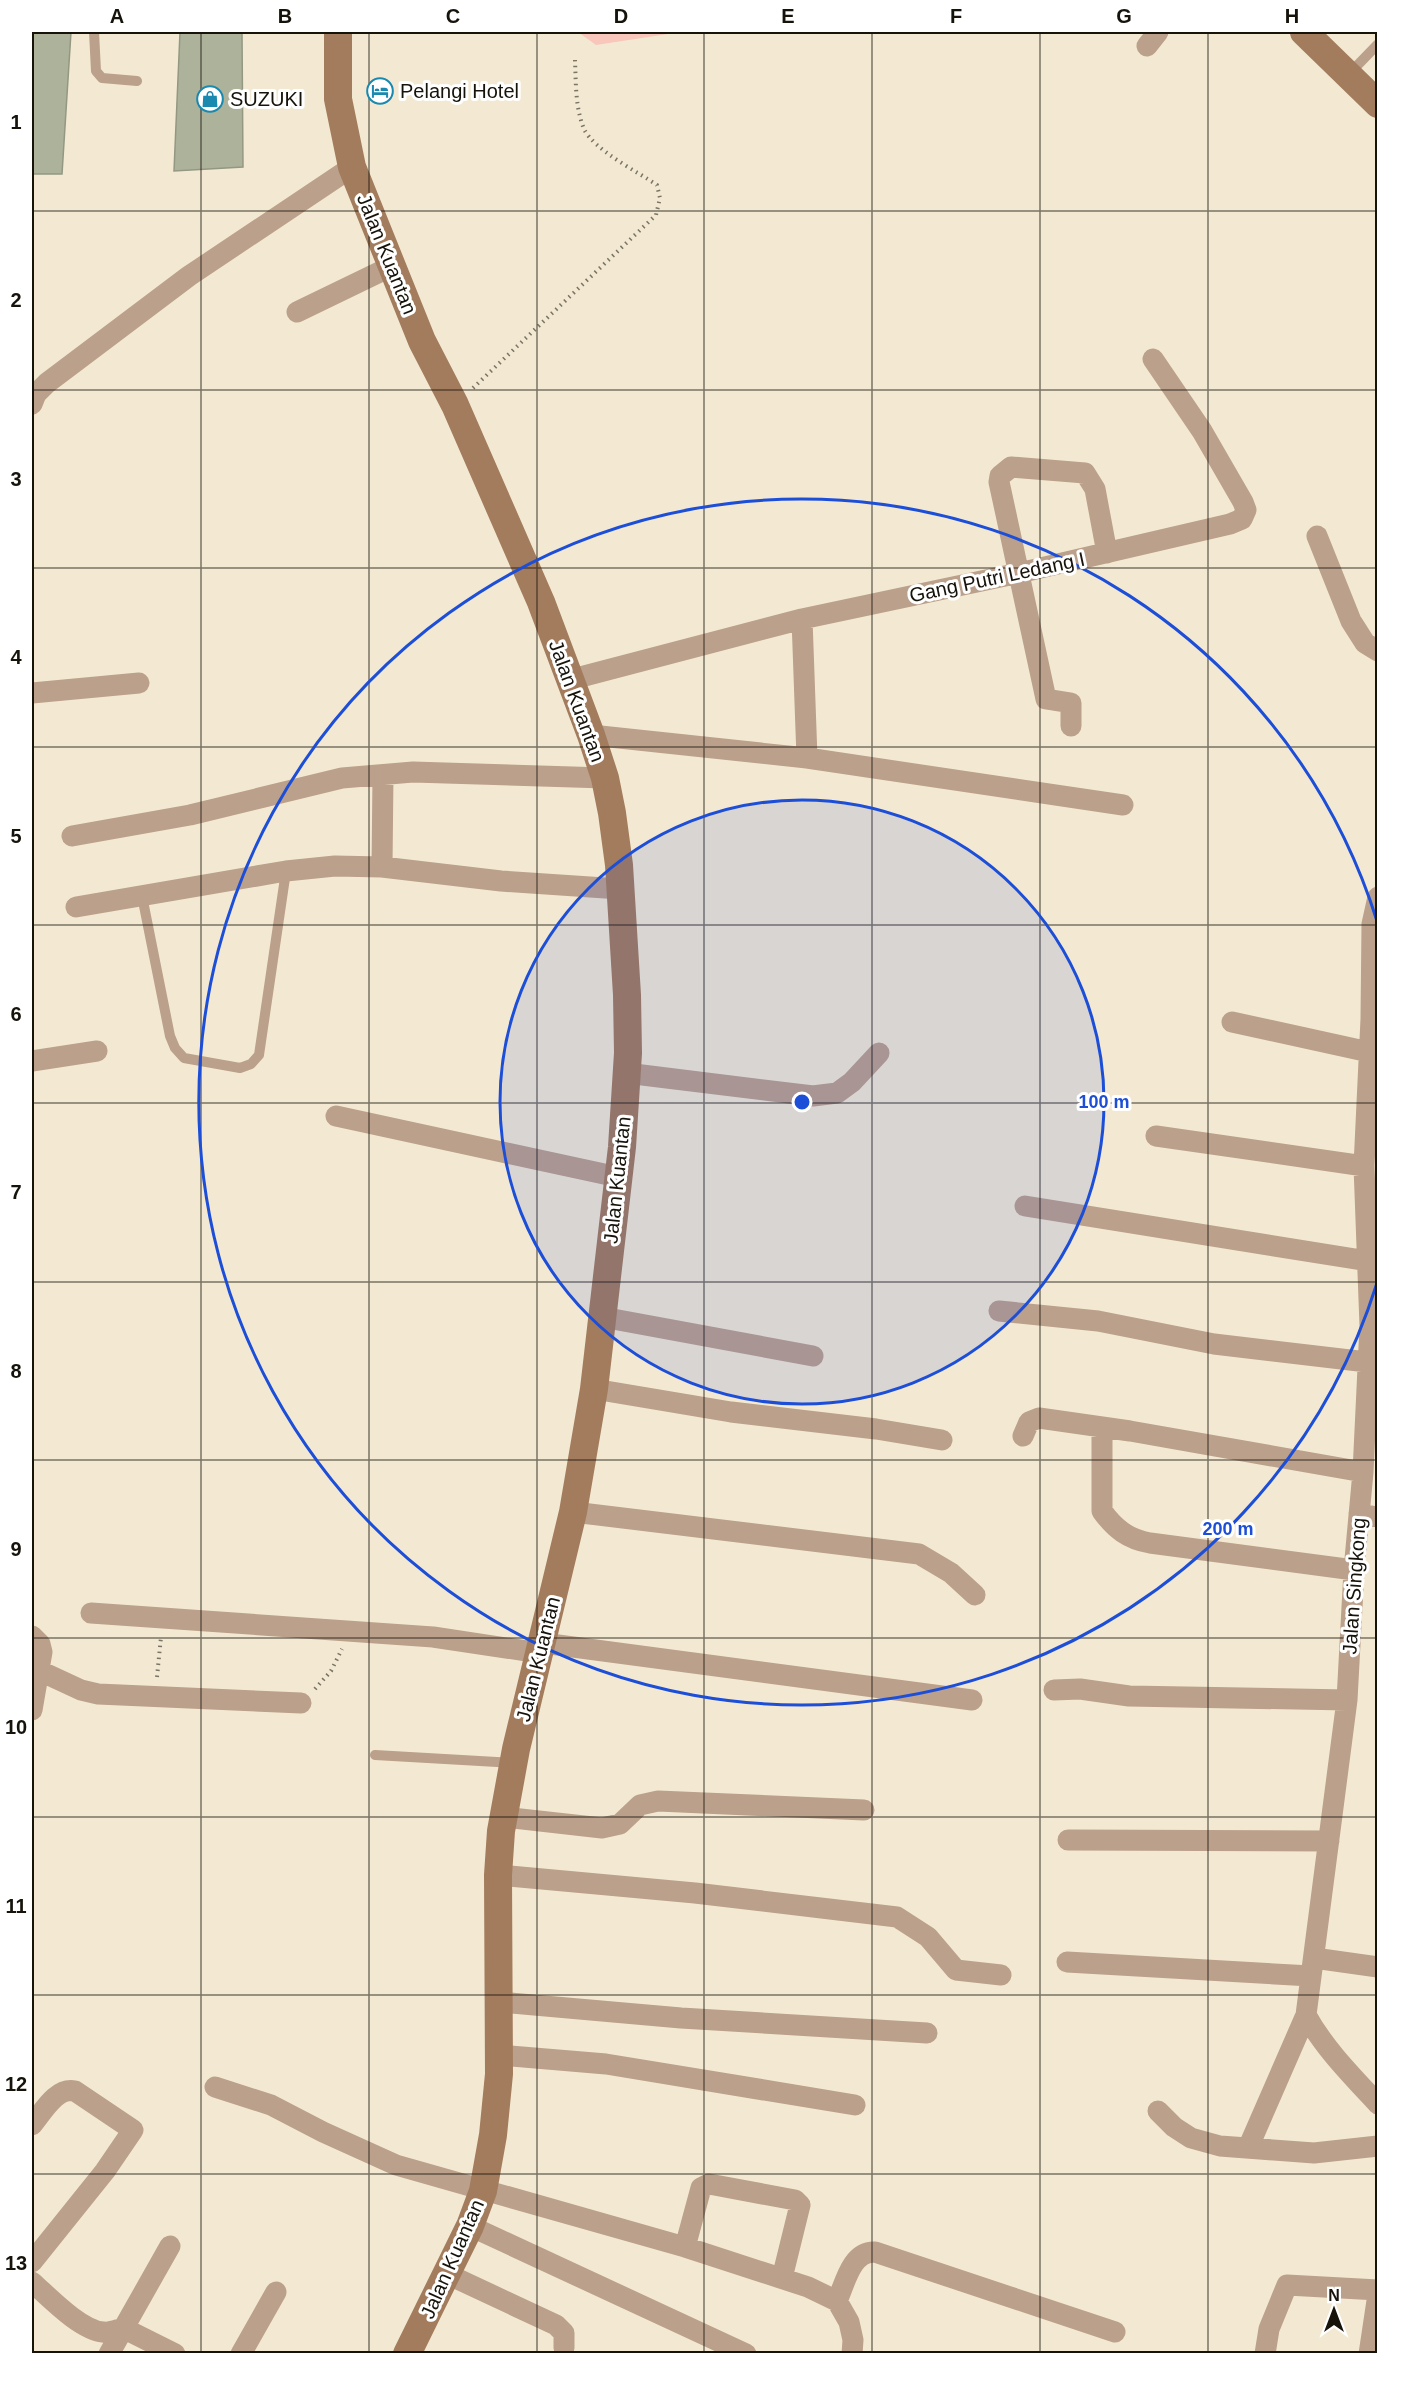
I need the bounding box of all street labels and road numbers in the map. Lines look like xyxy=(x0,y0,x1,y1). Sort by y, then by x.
street label: Jalan Kuantan xyxy=(353,191,421,317)
street label: Gang Putri Ledang I xyxy=(907,548,1087,606)
street label: Jalan Kuantan xyxy=(545,637,609,765)
street label: Jalan Kuantan xyxy=(599,1115,635,1245)
street label: Jalan Singkong xyxy=(1338,1517,1370,1655)
street label: Jalan Kuantan xyxy=(512,1594,564,1724)
street label: Jalan Kuantan xyxy=(416,2196,488,2322)

